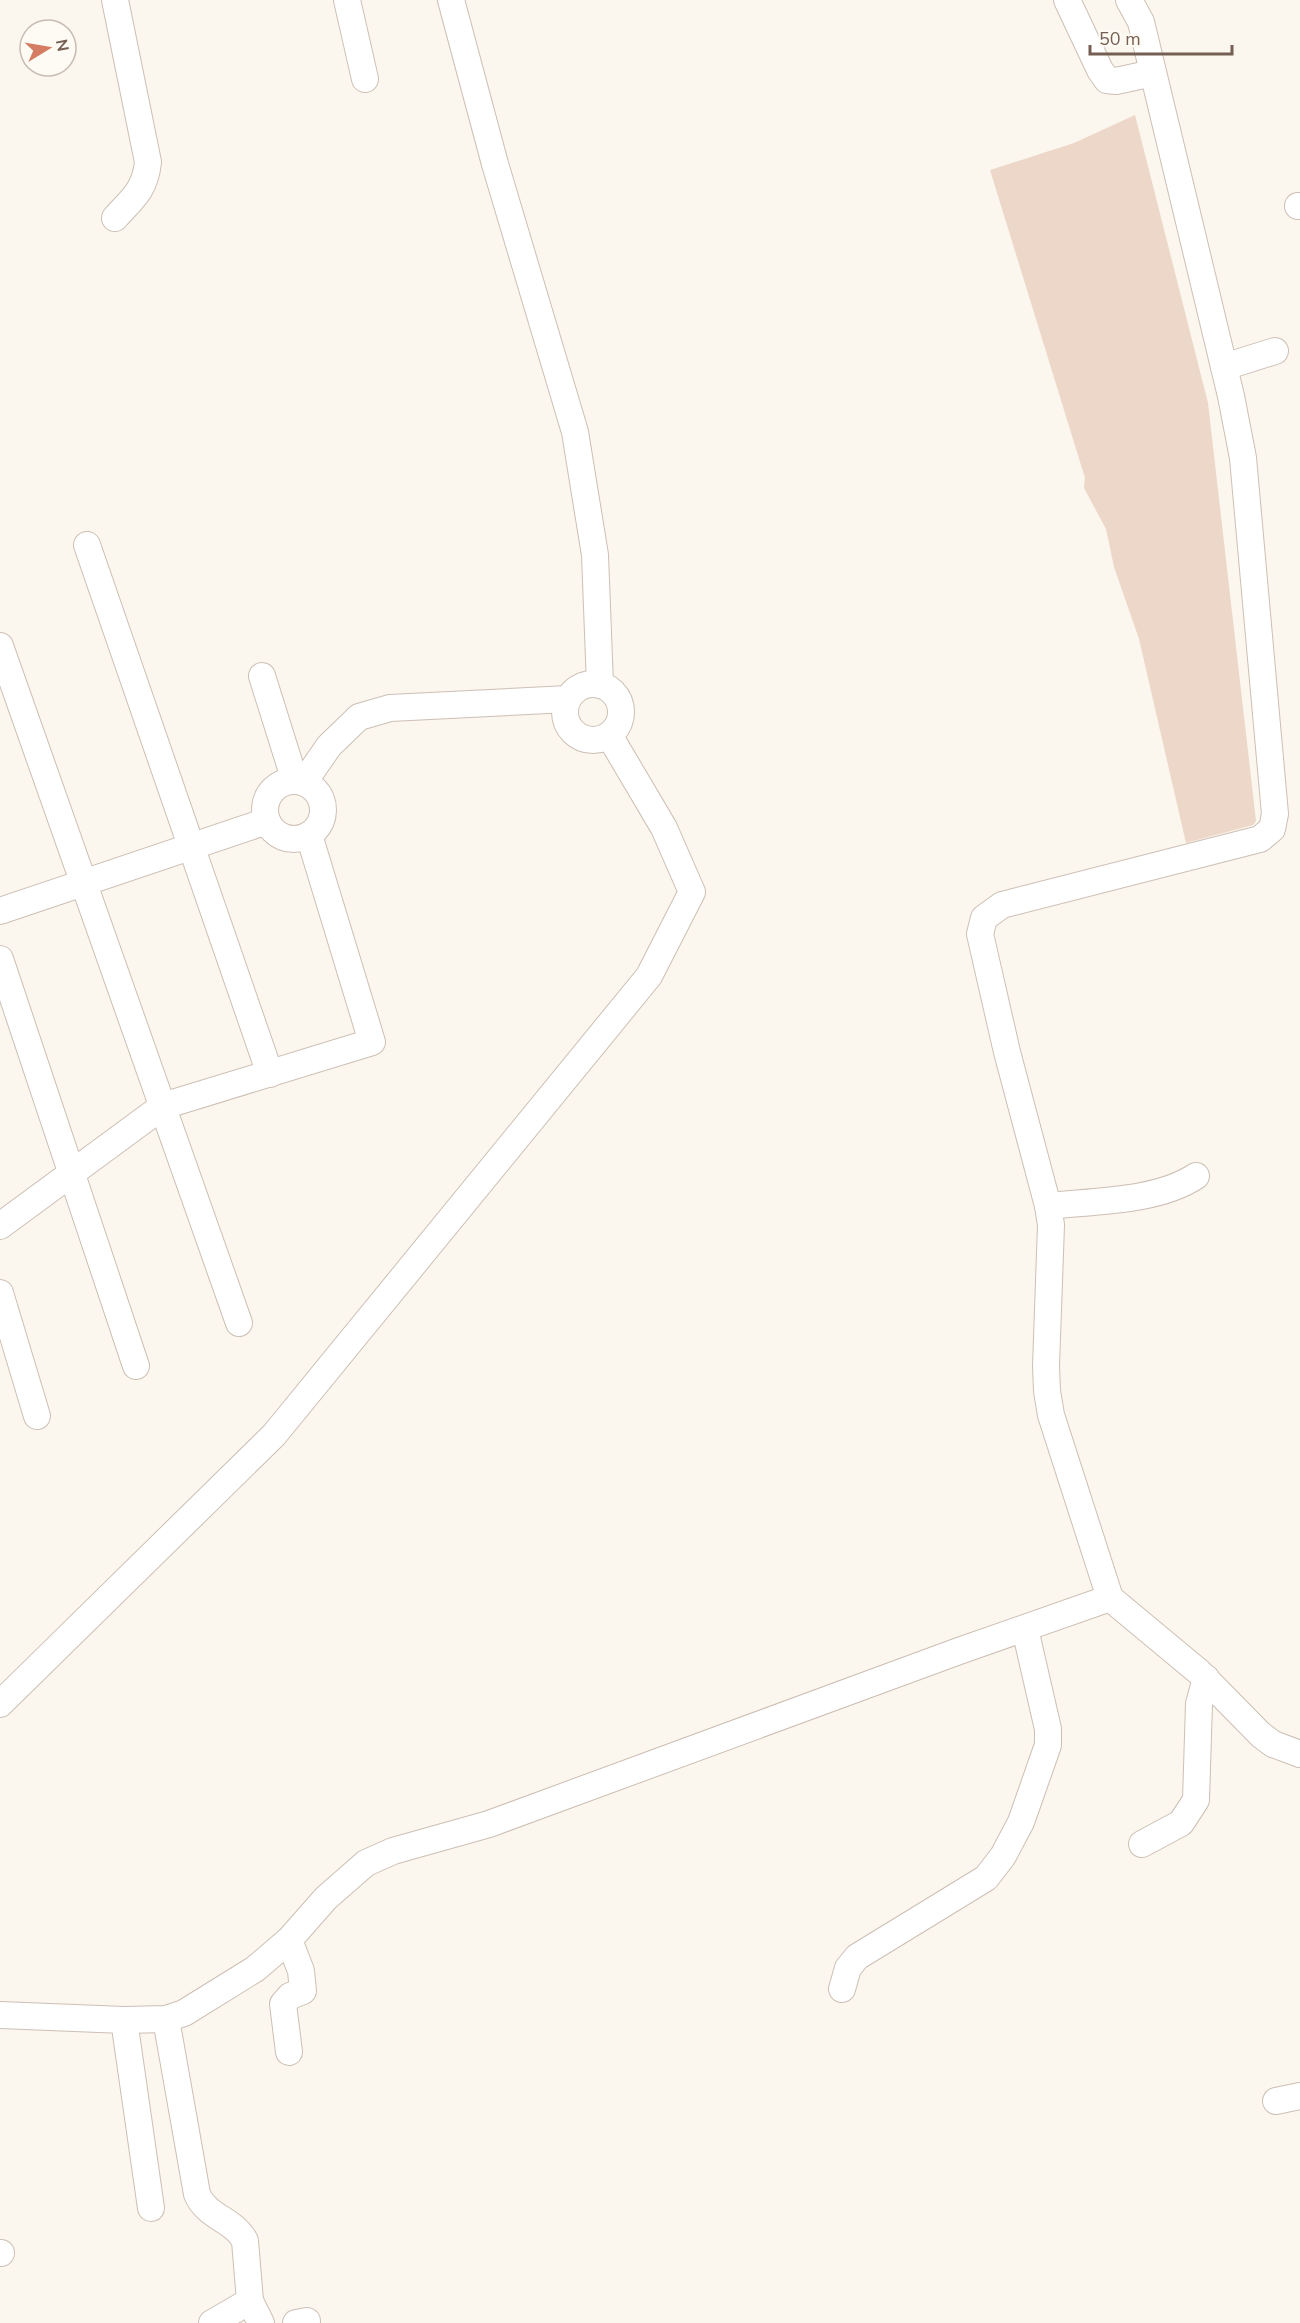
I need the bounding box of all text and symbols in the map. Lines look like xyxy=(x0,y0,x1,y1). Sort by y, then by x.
north arrow xyxy=(18,18,78,78)
scale bar xyxy=(1090,18,1232,56)
text: 50 m xyxy=(1099,27,1141,51)
text: N xyxy=(50,37,74,53)

